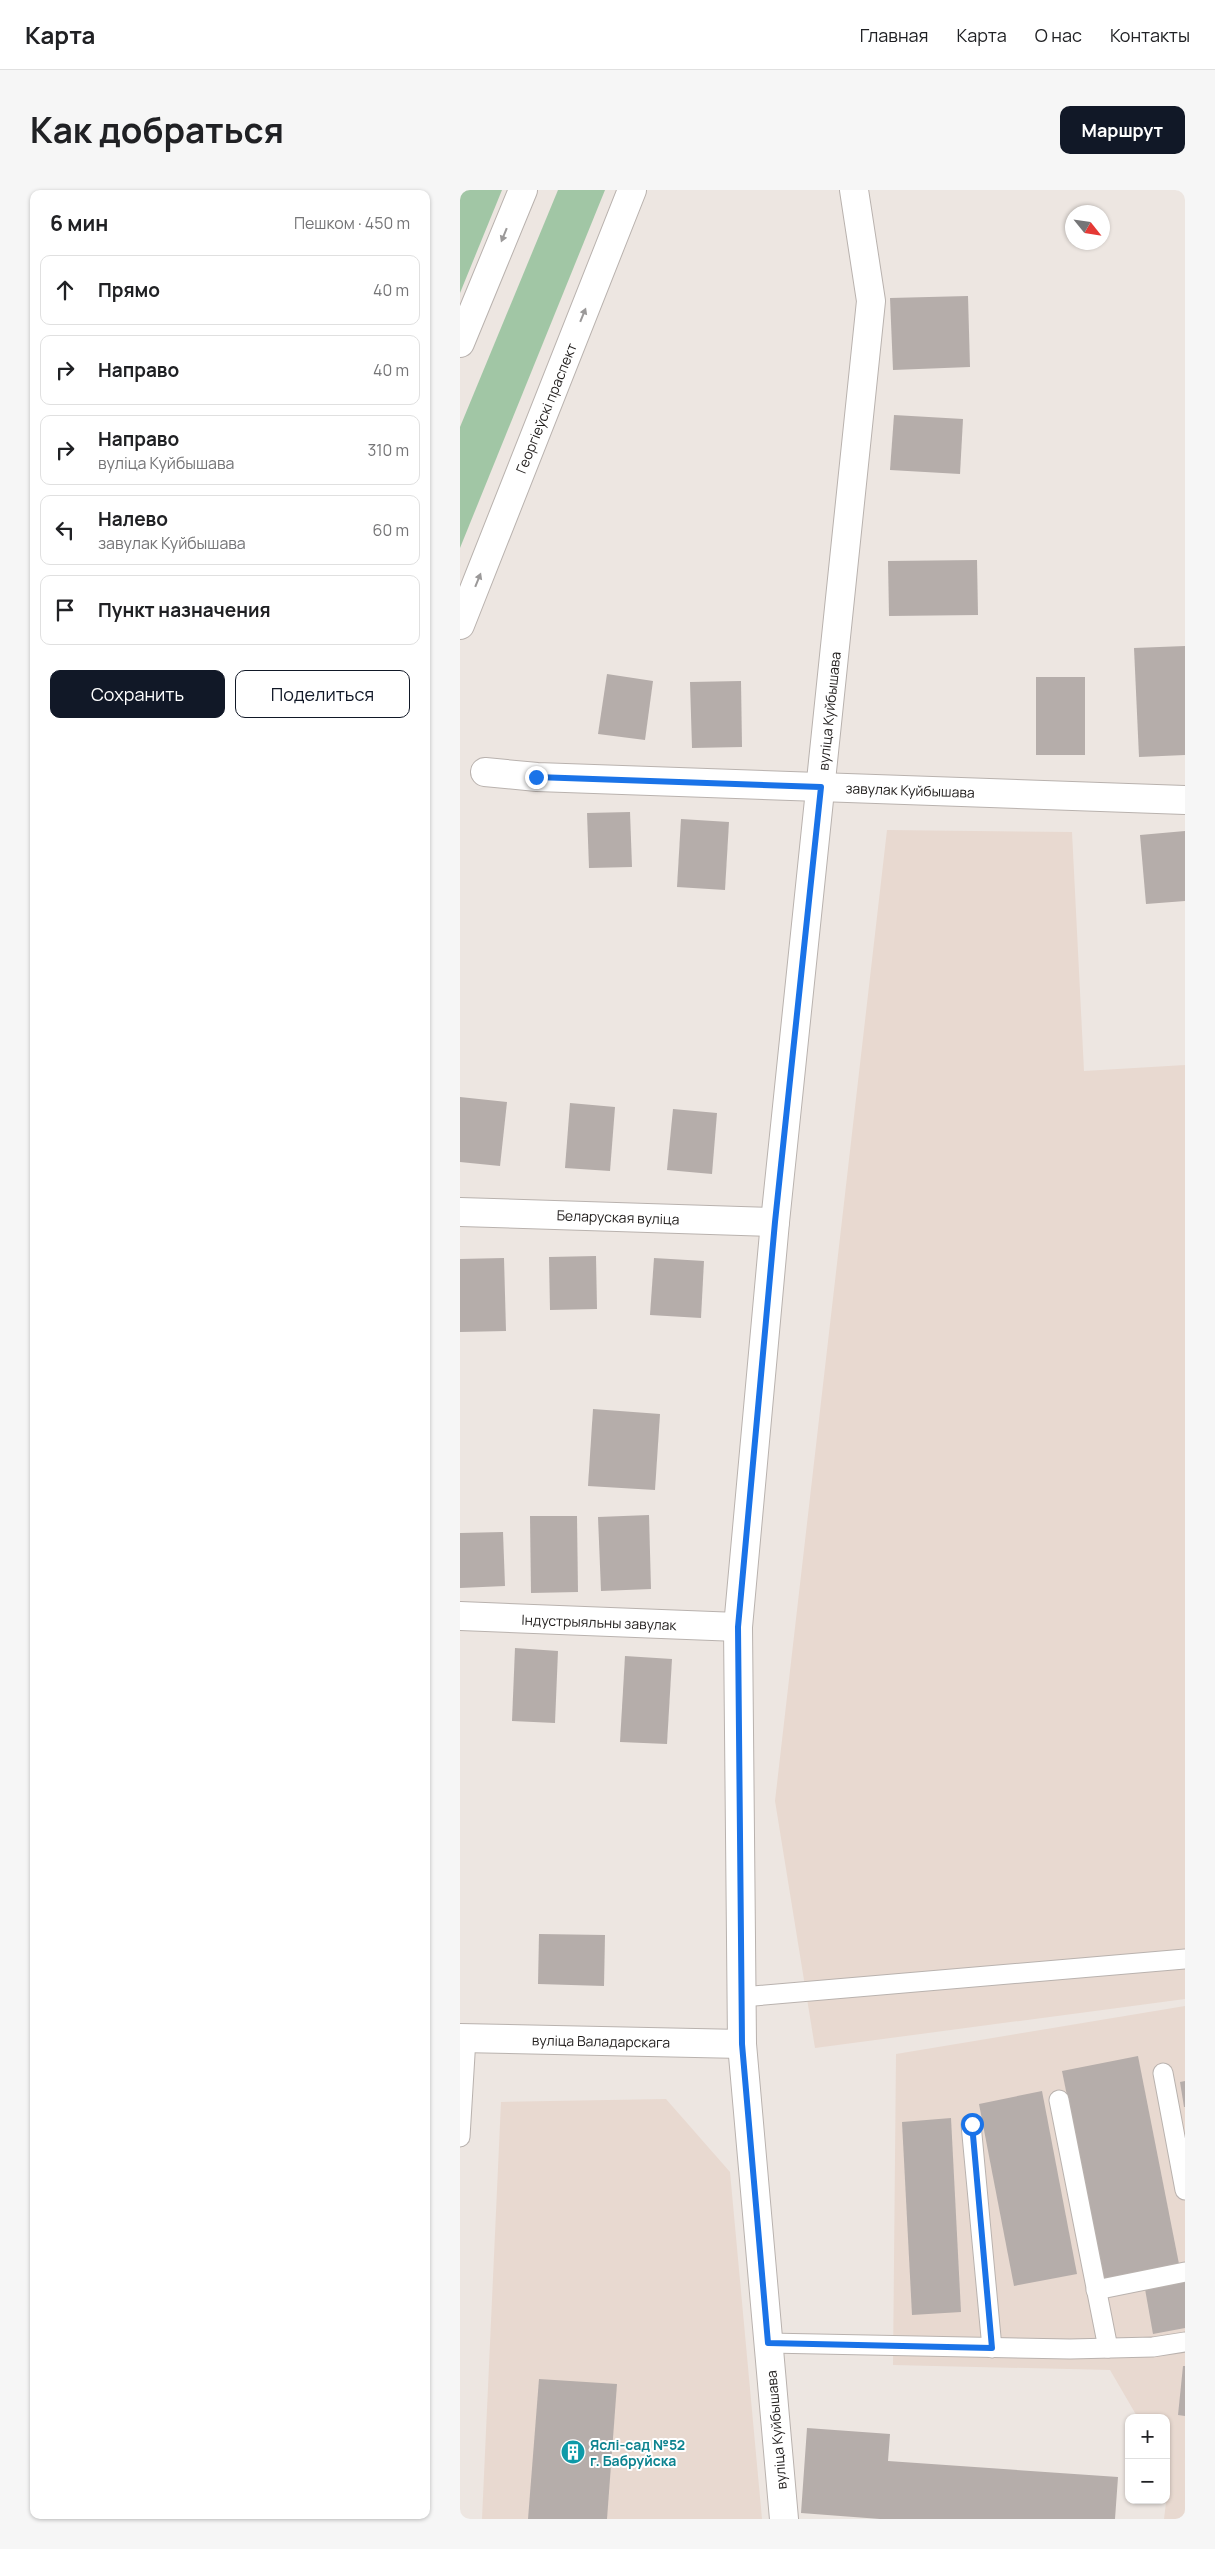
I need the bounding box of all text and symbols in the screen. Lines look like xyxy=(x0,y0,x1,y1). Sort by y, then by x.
text: Карта xyxy=(25,18,95,51)
text: Главная xyxy=(860,23,929,47)
text: Карта xyxy=(957,23,1007,47)
text: О нас xyxy=(1035,23,1082,47)
text: Контакты xyxy=(1110,23,1190,47)
text: Как добраться xyxy=(30,106,284,154)
button: Маршрут xyxy=(1060,106,1185,154)
north arrow xyxy=(1065,205,1110,250)
text: 6 мин xyxy=(50,209,108,237)
text: Пешком · 450 m xyxy=(294,212,410,234)
one-way arrow xyxy=(500,228,508,243)
icon: ahead xyxy=(51,276,79,304)
text: Прямо xyxy=(98,277,160,303)
text: 40 m xyxy=(373,279,409,301)
one-way arrow xyxy=(579,307,587,322)
street label: Георгіеўскі праспект xyxy=(511,340,581,476)
icon: right xyxy=(51,356,79,384)
text: Направо xyxy=(98,357,179,383)
text: 40 m xyxy=(373,359,409,381)
text: Направо xyxy=(98,426,179,452)
icon: right xyxy=(51,436,79,464)
text: 310 m xyxy=(367,439,409,461)
text: вуліца Куйбышава xyxy=(98,452,234,474)
text: Налево xyxy=(98,506,168,532)
icon: left xyxy=(51,516,79,544)
text: 60 m xyxy=(373,519,409,541)
text: завулак Куйбышава xyxy=(98,532,246,554)
one-way arrow xyxy=(474,572,482,587)
icon: arrive xyxy=(51,596,79,624)
text: Пункт назначения xyxy=(98,597,271,623)
street label: вуліца Куйбышава xyxy=(813,651,845,771)
button: Сохранить xyxy=(50,670,225,718)
button: Поделиться xyxy=(235,670,410,718)
route end xyxy=(525,766,548,789)
street label: завулак Куйбышава xyxy=(845,778,975,802)
street label: Беларуская вуліца xyxy=(556,1205,680,1229)
street label: Індустрыяльны завулак xyxy=(521,1610,678,1634)
street label: вуліца Валадарскага xyxy=(532,2030,670,2052)
route start xyxy=(961,2113,984,2136)
street label: вуліца Куйбышава xyxy=(761,2370,791,2490)
map controls xyxy=(1125,2414,1170,2504)
button: + xyxy=(1125,2414,1170,2459)
place label: Яслі-сад №52 г. Бабруйска xyxy=(590,2435,685,2470)
building icon: Яслі-сад №52 г. Бабруйска xyxy=(560,2439,586,2465)
button: − xyxy=(1125,2459,1170,2504)

